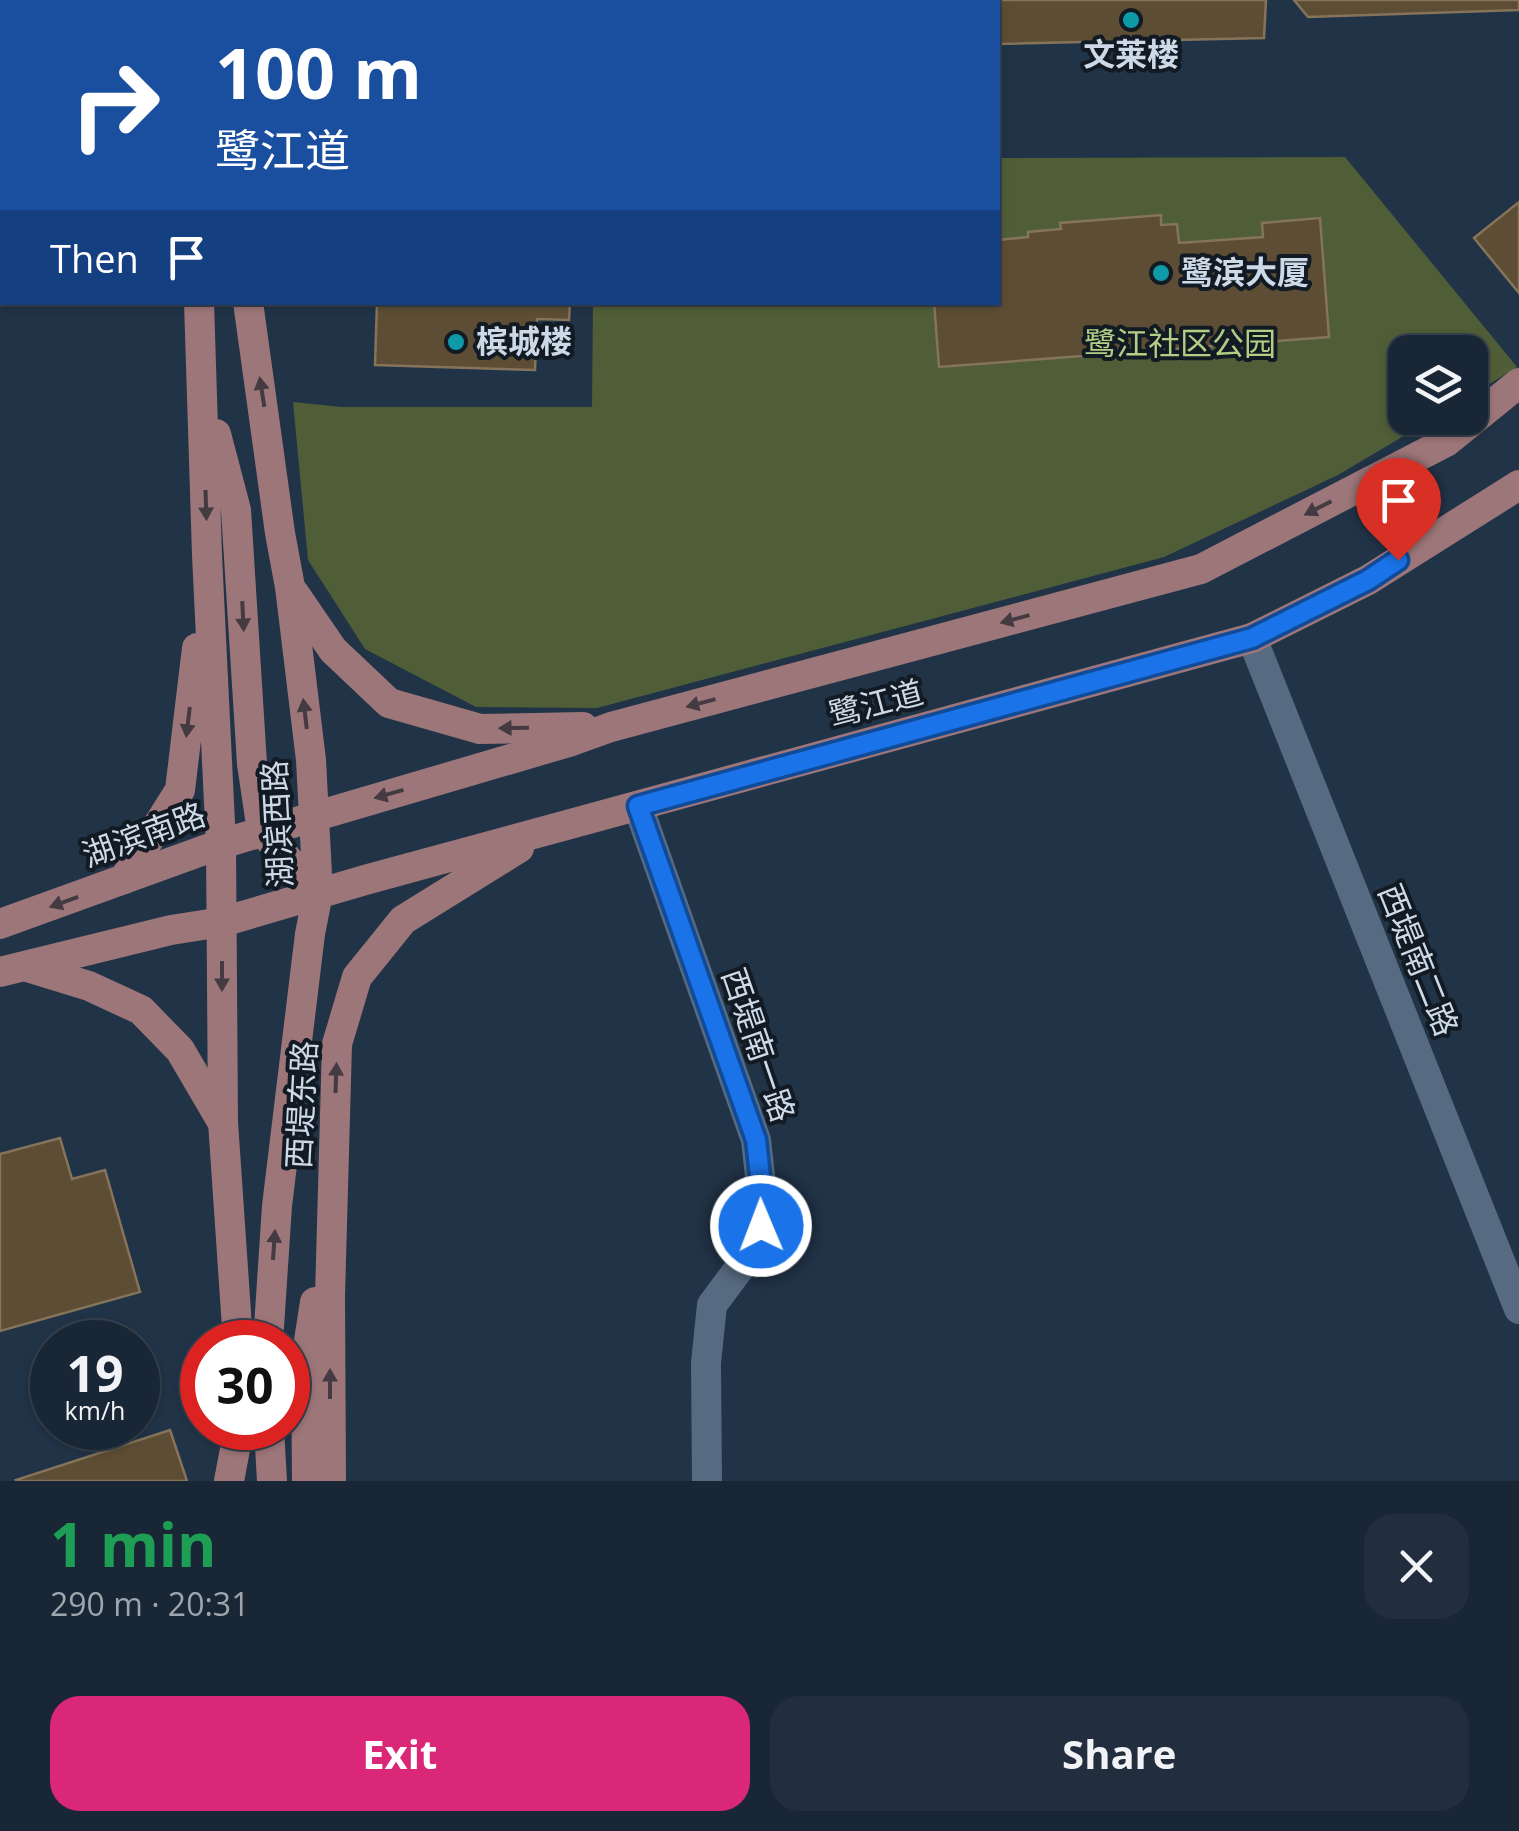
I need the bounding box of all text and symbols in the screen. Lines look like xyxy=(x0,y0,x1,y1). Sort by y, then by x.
marker: 文莱楼 xyxy=(1120,9,1142,31)
text: 100 m xyxy=(215,24,422,120)
place label: 文莱楼 xyxy=(1083,32,1179,75)
icon: right xyxy=(50,40,180,170)
text: 鹭江道 xyxy=(215,119,350,180)
icon: arrive xyxy=(159,230,214,285)
text: Then xyxy=(50,232,139,284)
place label: 鹭滨大厦 xyxy=(1181,250,1309,293)
marker: 鹭滨大厦 xyxy=(1150,262,1172,284)
place label: 槟城楼 xyxy=(476,319,572,362)
park label: 鹭江社区公园 xyxy=(1084,321,1276,364)
marker: 槟城楼 xyxy=(445,331,467,353)
map controls xyxy=(1388,335,1488,435)
button: layers xyxy=(1388,335,1488,435)
one-way arrow xyxy=(253,375,269,407)
pin xyxy=(1356,458,1441,561)
icon: arrive xyxy=(1371,473,1426,528)
one-way arrow xyxy=(198,489,214,521)
one-way arrow xyxy=(1304,499,1333,516)
one-way arrow xyxy=(235,600,251,632)
one-way arrow xyxy=(999,611,1030,627)
street label: 鹭江道 xyxy=(824,669,928,736)
one-way arrow xyxy=(685,696,716,711)
one-way arrow xyxy=(297,697,313,729)
one-way arrow xyxy=(180,707,196,738)
one-way arrow xyxy=(497,720,529,736)
street label: 湖滨西路 xyxy=(252,759,301,889)
one-way arrow xyxy=(373,787,404,803)
street label: 湖滨南路 xyxy=(76,791,211,876)
street label: 西堤南二路 xyxy=(1369,877,1469,1042)
one-way arrow xyxy=(48,894,78,910)
one-way arrow xyxy=(214,960,230,992)
street label: 西堤南一路 xyxy=(713,962,806,1127)
street label: 西堤东路 xyxy=(276,1040,325,1170)
one-way arrow xyxy=(328,1062,344,1093)
position arrow xyxy=(709,1174,813,1278)
one-way arrow xyxy=(266,1229,282,1261)
speed limit sign: 30 xyxy=(180,1320,310,1450)
text: 19 xyxy=(66,1339,124,1407)
one-way arrow xyxy=(322,1367,338,1399)
text: km/h xyxy=(65,1393,125,1427)
text: 1 min xyxy=(50,1503,217,1585)
button: close xyxy=(1364,1514,1469,1619)
text: 290 m · 20:31 xyxy=(50,1582,249,1625)
button: Exit xyxy=(50,1696,750,1811)
button: Share xyxy=(770,1696,1469,1811)

